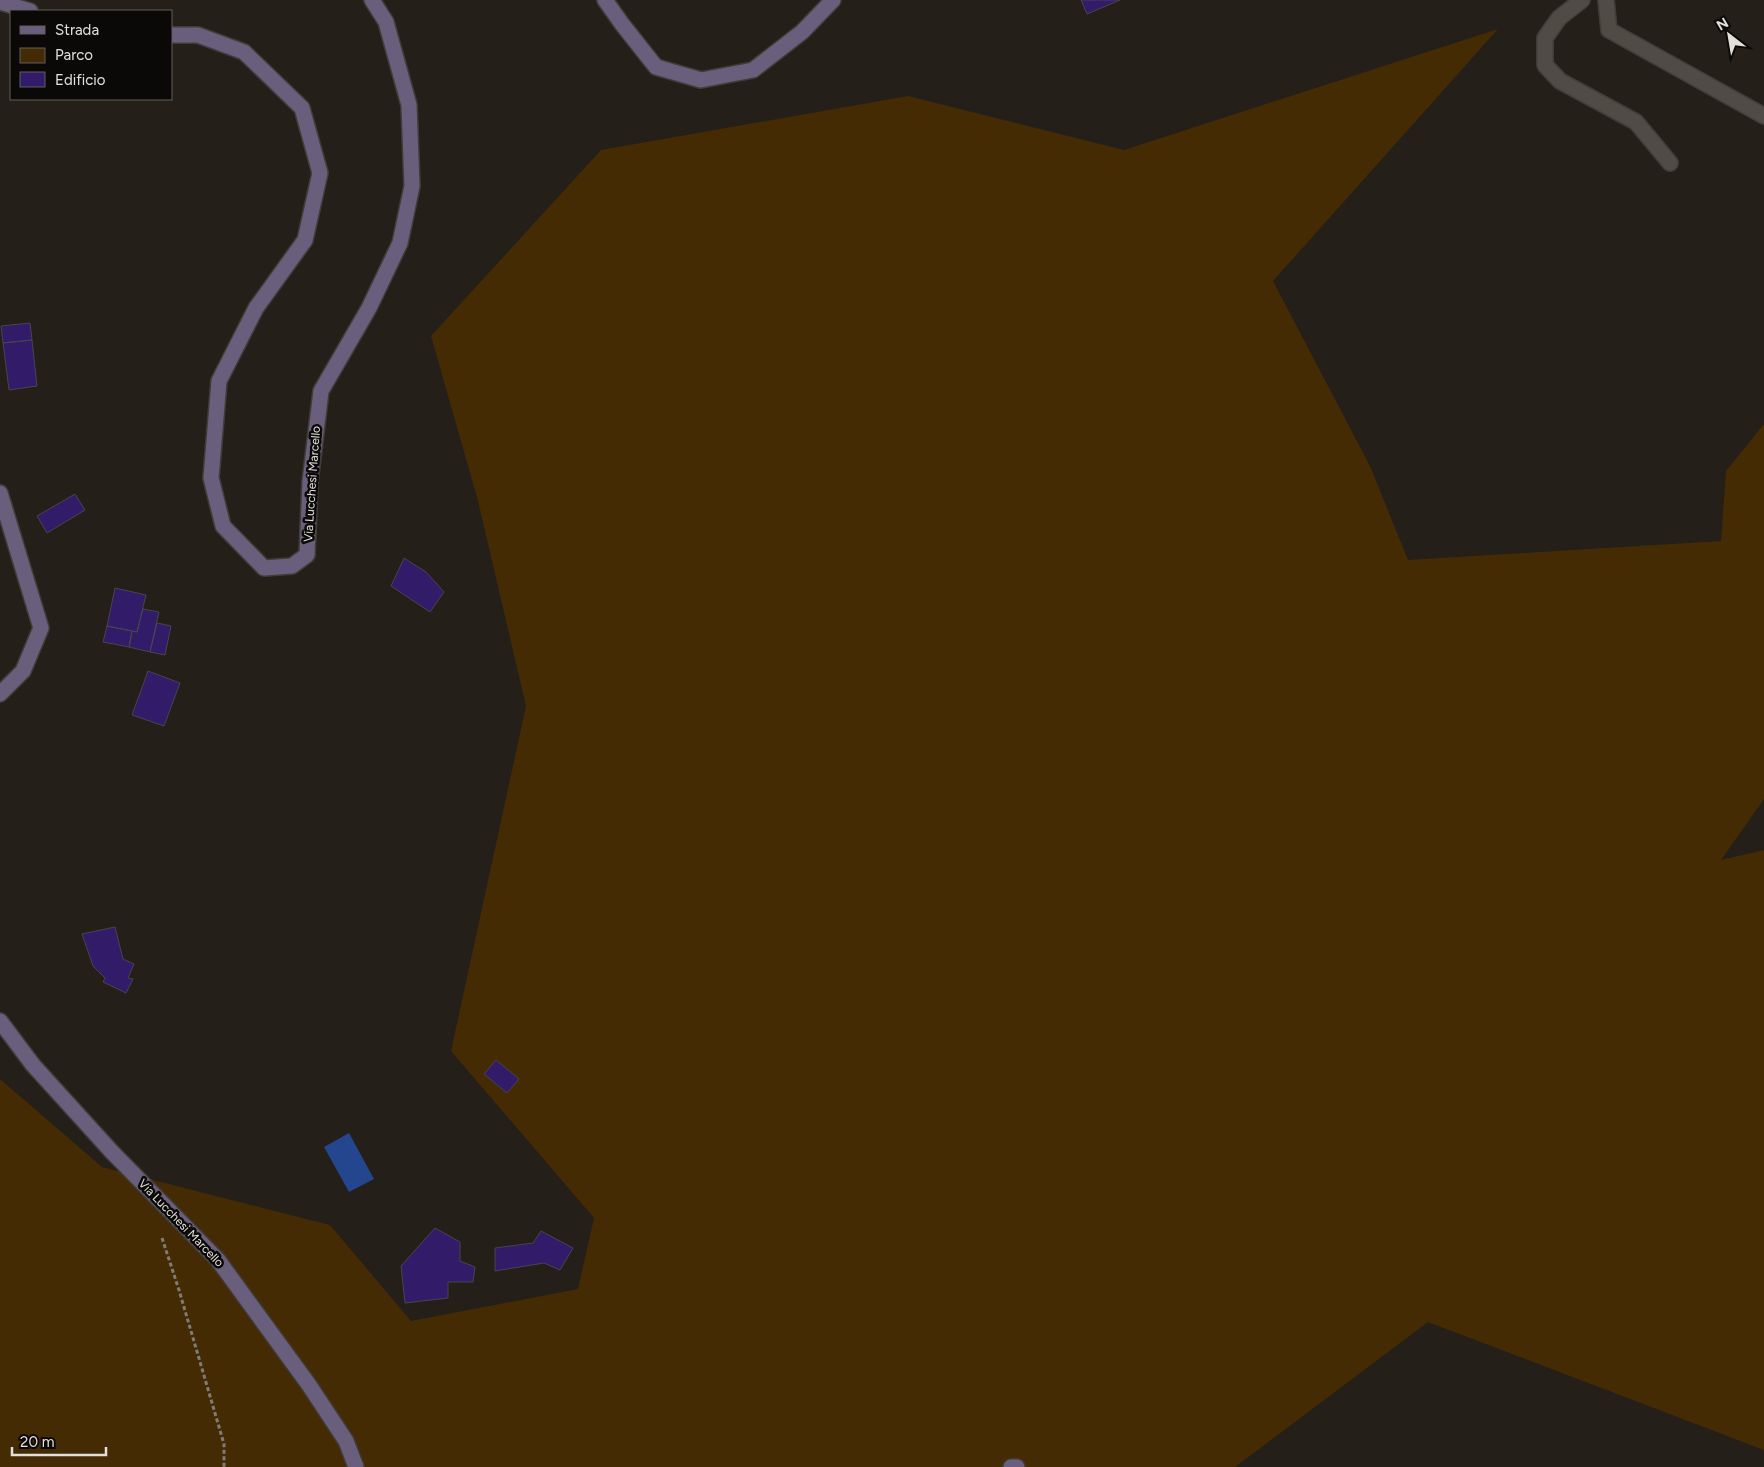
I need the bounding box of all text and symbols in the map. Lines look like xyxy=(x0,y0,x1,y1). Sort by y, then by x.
legend xyxy=(10,10,172,100)
north arrow xyxy=(1704,10,1754,60)
text: N xyxy=(1714,14,1732,34)
text: Strada xyxy=(55,21,99,39)
text: Parco xyxy=(55,46,93,64)
text: Edificio xyxy=(55,71,106,89)
street label: Via Lucchesi Marcello xyxy=(301,425,323,543)
street label: Via Lucchesi Marcello xyxy=(136,1176,226,1270)
scale bar xyxy=(12,1424,106,1456)
text: 20 m xyxy=(20,1433,54,1451)

